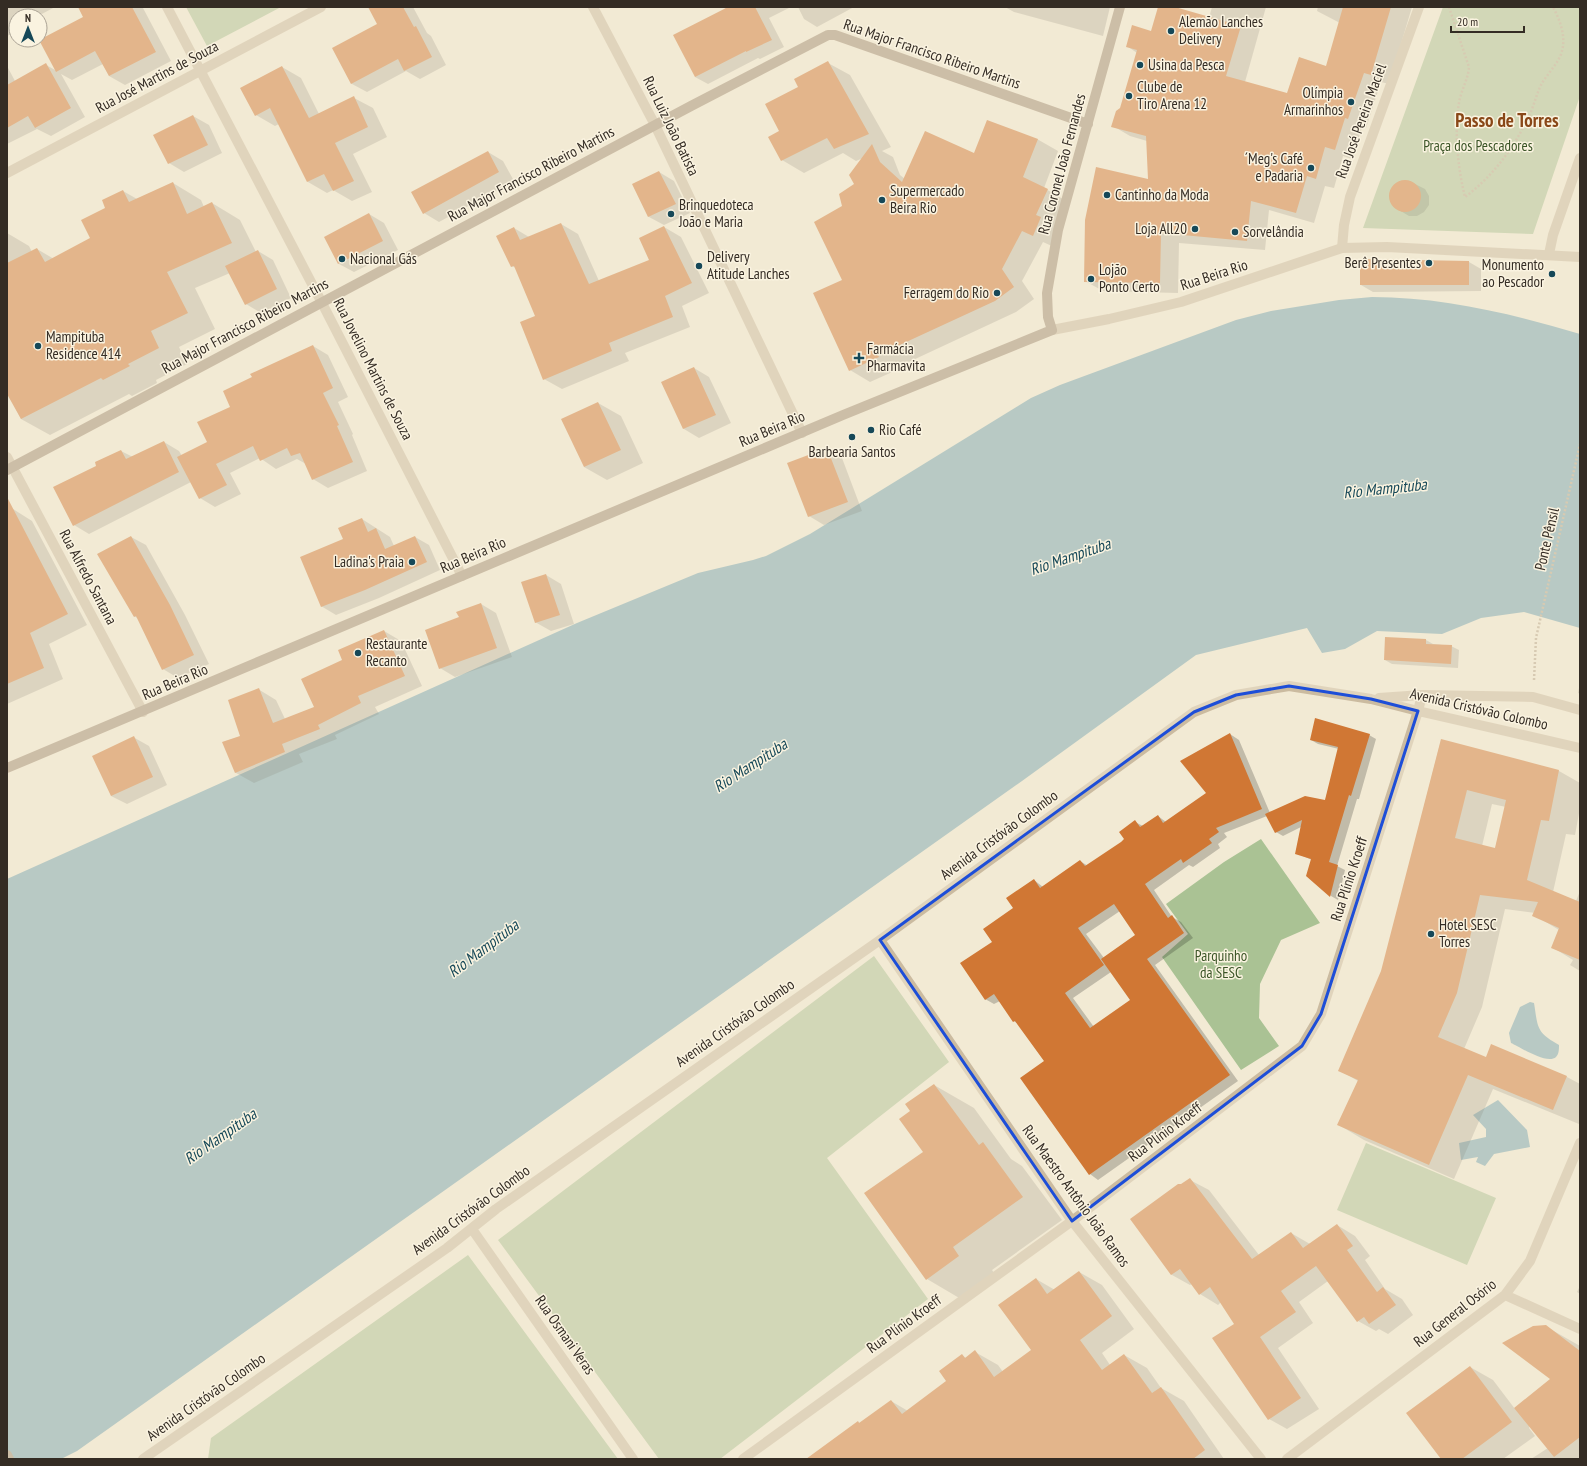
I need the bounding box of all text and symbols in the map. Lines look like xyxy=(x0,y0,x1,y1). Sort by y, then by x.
north arrow xyxy=(8,8,48,48)
scale bar xyxy=(1451,8,1524,34)
text: N xyxy=(25,11,31,25)
place label: Alemão Lanches Delivery xyxy=(1179,12,1263,48)
street label: Rua Major Francisco Ribeiro Martins xyxy=(841,14,1023,93)
text: 20 m xyxy=(1457,14,1478,29)
marker: Alemão Lanches Delivery xyxy=(1166,26,1176,36)
street label: Rua José Martins de Souza xyxy=(92,36,221,117)
place label: Usina da Pesca xyxy=(1148,55,1225,74)
marker: Usina da Pesca xyxy=(1135,60,1145,70)
street label: Rua José Pereira Maciel xyxy=(1331,60,1390,181)
street label: Rua Luiz João Batista xyxy=(639,73,704,179)
place label: Clube de Tiro Arena 12 xyxy=(1137,77,1207,113)
place label: Olímpia Armarinhos xyxy=(1284,83,1343,119)
street label: Rua Coronel João Fernandes xyxy=(1034,91,1089,236)
marker: Clube de Tiro Arena 12 xyxy=(1124,91,1134,101)
marker: Olímpia Armarinhos xyxy=(1346,97,1356,107)
district label: Passo de Torres xyxy=(1455,108,1559,132)
street label: Rua Major Francisco Ribeiro Martins xyxy=(444,122,617,226)
park label: Praça dos Pescadores xyxy=(1423,136,1533,155)
place label: ´Meg's Café e Padaria xyxy=(1244,149,1303,185)
marker: ´Meg's Café e Padaria xyxy=(1306,163,1316,173)
place label: Supermercado Beira Rio xyxy=(890,181,964,217)
place label: Cantinho da Moda xyxy=(1115,185,1209,204)
marker: Cantinho da Moda xyxy=(1102,190,1112,200)
place label: Brinquedoteca João e Maria xyxy=(678,195,754,231)
marker: Supermercado Beira Rio xyxy=(877,195,887,205)
marker: Brinquedoteca João e Maria xyxy=(666,209,676,219)
place label: Loja All20 xyxy=(1135,219,1187,238)
place label: Sorvelândia xyxy=(1243,222,1304,241)
marker: Loja All20 xyxy=(1190,224,1200,234)
marker: Sorvelândia xyxy=(1230,227,1240,237)
place label: Delivery Atitude Lanches xyxy=(707,247,790,283)
place label: Nacional Gás xyxy=(350,249,417,268)
place label: Berê Presentes xyxy=(1344,253,1421,272)
marker: Nacional Gás xyxy=(337,254,347,264)
street label: Rua Beira Rio xyxy=(1178,255,1250,294)
place label: Monumento ao Pescador xyxy=(1482,255,1545,291)
marker: Berê Presentes xyxy=(1424,258,1434,268)
place label: Lojão Ponto Certo xyxy=(1099,260,1160,296)
marker: Delivery Atitude Lanches xyxy=(694,261,704,271)
marker: Monumento ao Pescador xyxy=(1547,269,1557,279)
street label: Rua Major Francisco Ribeiro Martins xyxy=(158,274,331,378)
marker: Lojão Ponto Certo xyxy=(1086,274,1096,284)
place label: Ferragem do Rio xyxy=(904,283,989,302)
marker: Ferragem do Rio xyxy=(992,288,1002,298)
street label: Rua Jovelino Martins de Souza xyxy=(329,295,417,443)
place label: Mampituba Residence 414 xyxy=(46,327,121,363)
place label: Farmácia Pharmavita xyxy=(867,339,925,375)
marker: Mampituba Residence 414 xyxy=(33,341,43,351)
marker: Farmácia Pharmavita xyxy=(854,353,864,363)
street label: Rua Beira Rio xyxy=(736,406,808,451)
place label: Rio Café xyxy=(879,420,922,439)
marker: Rio Café xyxy=(866,425,876,435)
marker: Barbearia Santos xyxy=(847,432,857,442)
place label: Barbearia Santos xyxy=(809,442,896,461)
water label: Rio Mampituba xyxy=(1342,474,1429,502)
street label: Ponte Pênsil xyxy=(1530,505,1563,572)
street label: Rua Alfredo Santana xyxy=(55,526,122,628)
street label: Rua Beira Rio xyxy=(437,532,509,577)
water label: Rio Mampituba xyxy=(1027,532,1114,579)
place label: Ladina's Praia xyxy=(334,552,404,571)
marker: Ladina's Praia xyxy=(407,557,417,567)
place label: Restaurante Recanto xyxy=(366,634,427,670)
marker: Restaurante Recanto xyxy=(353,648,363,658)
street label: Rua Beira Rio xyxy=(139,659,211,704)
street label: Avenida Cristóvão Colombo xyxy=(1408,683,1550,734)
water label: Rio Mampituba xyxy=(709,733,792,796)
street label: Avenida Cristóvão Colombo xyxy=(936,786,1061,884)
street label: Rua Plínio Kroeff xyxy=(1326,833,1371,923)
water label: Rio Mampituba xyxy=(444,914,524,981)
place label: Hotel SESC Torres xyxy=(1439,915,1497,951)
marker: Hotel SESC Torres xyxy=(1426,929,1436,939)
park label: Parquinho da SESC xyxy=(1195,946,1247,982)
street label: Avenida Cristóvão Colombo xyxy=(672,974,798,1071)
street label: Rua Plínio Kroeff xyxy=(1124,1097,1206,1166)
water label: Rio Mampituba xyxy=(180,1103,261,1168)
street label: Rua Maestro Antônio João Ramos xyxy=(1018,1121,1134,1271)
street label: Avenida Cristóvão Colombo xyxy=(408,1161,533,1259)
street label: Rua General Osório xyxy=(1410,1274,1500,1351)
street label: Rua Plínio Kroeff xyxy=(863,1290,946,1357)
street label: Rua Osmani Veras xyxy=(531,1291,600,1378)
street label: Avenida Cristóvão Colombo xyxy=(143,1348,269,1445)

